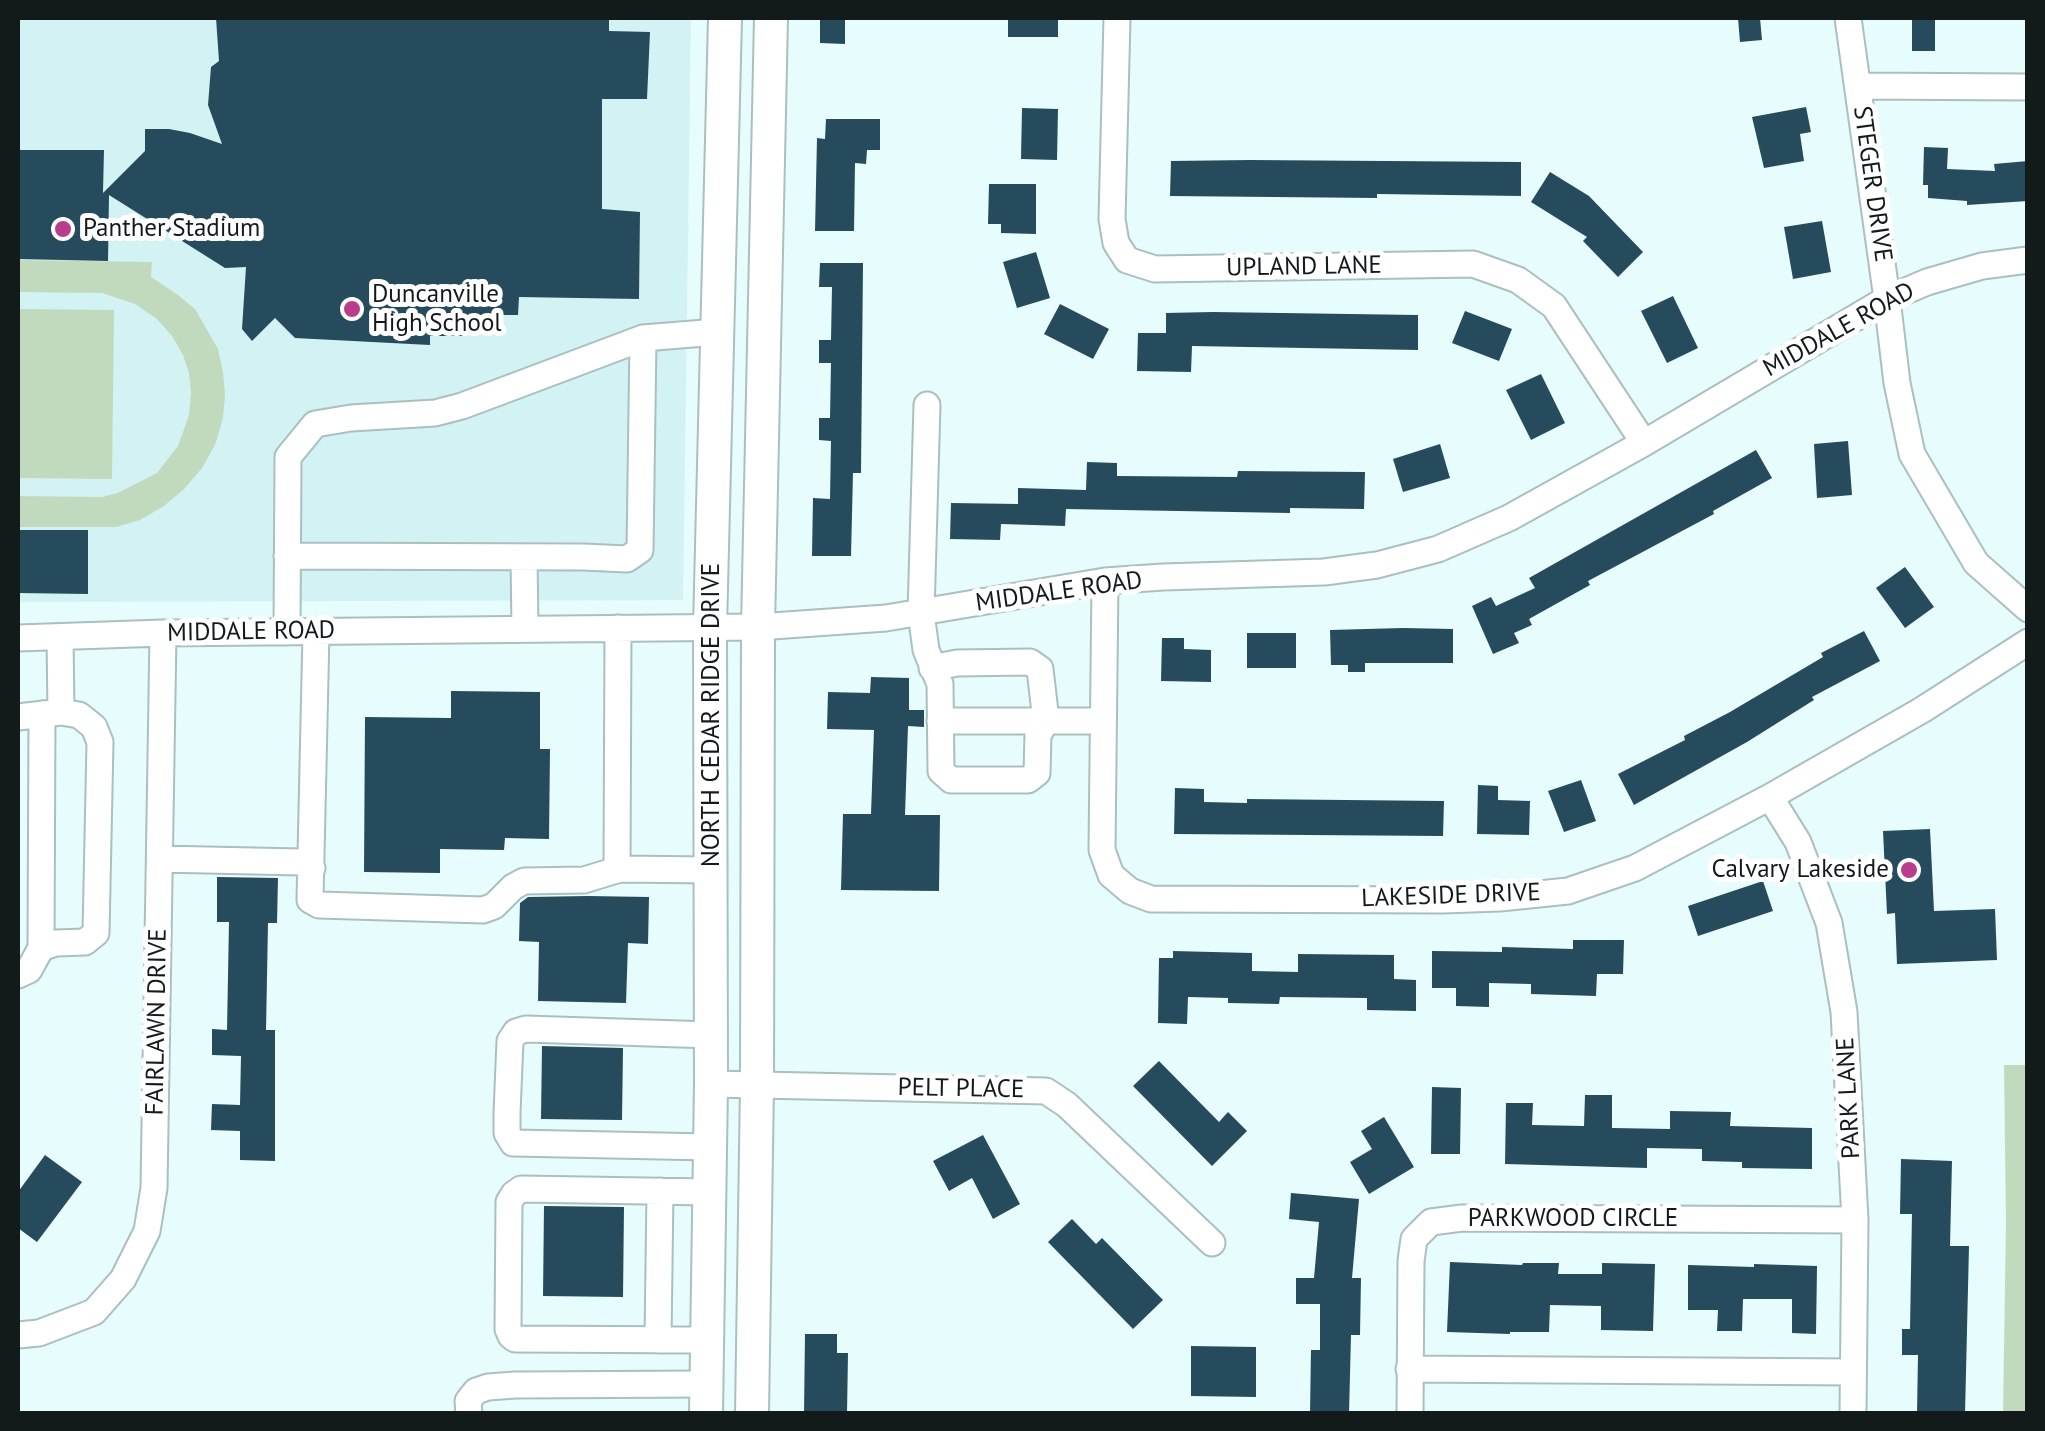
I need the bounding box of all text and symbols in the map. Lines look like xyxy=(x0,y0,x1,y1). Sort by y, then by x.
street label: STEGER DRIVE xyxy=(1846,104,1898,264)
place label: Panther Stadium xyxy=(83,214,260,244)
marker: Panther Stadium xyxy=(52,218,74,240)
street label: UPLAND LANE xyxy=(1226,251,1382,283)
street label: MIDDALE ROAD xyxy=(1758,276,1920,384)
place label: Duncanville High School xyxy=(372,280,502,339)
marker: Duncanville High School xyxy=(341,298,363,320)
street label: NORTH CEDAR RIDGE DRIVE xyxy=(697,563,727,867)
street label: MIDDALE ROAD xyxy=(974,565,1144,619)
street label: MIDDALE ROAD xyxy=(167,616,335,648)
place label: Calvary Lakeside xyxy=(1712,855,1889,885)
marker: Calvary Lakeside xyxy=(1898,859,1920,881)
street label: LAKESIDE DRIVE xyxy=(1361,878,1541,914)
street label: FAIRLAWN DRIVE xyxy=(140,928,174,1116)
street label: PARK LANE xyxy=(1831,1036,1867,1160)
street label: PELT PLACE xyxy=(897,1073,1025,1105)
street label: PARKWOOD CIRCLE xyxy=(1468,1204,1678,1234)

